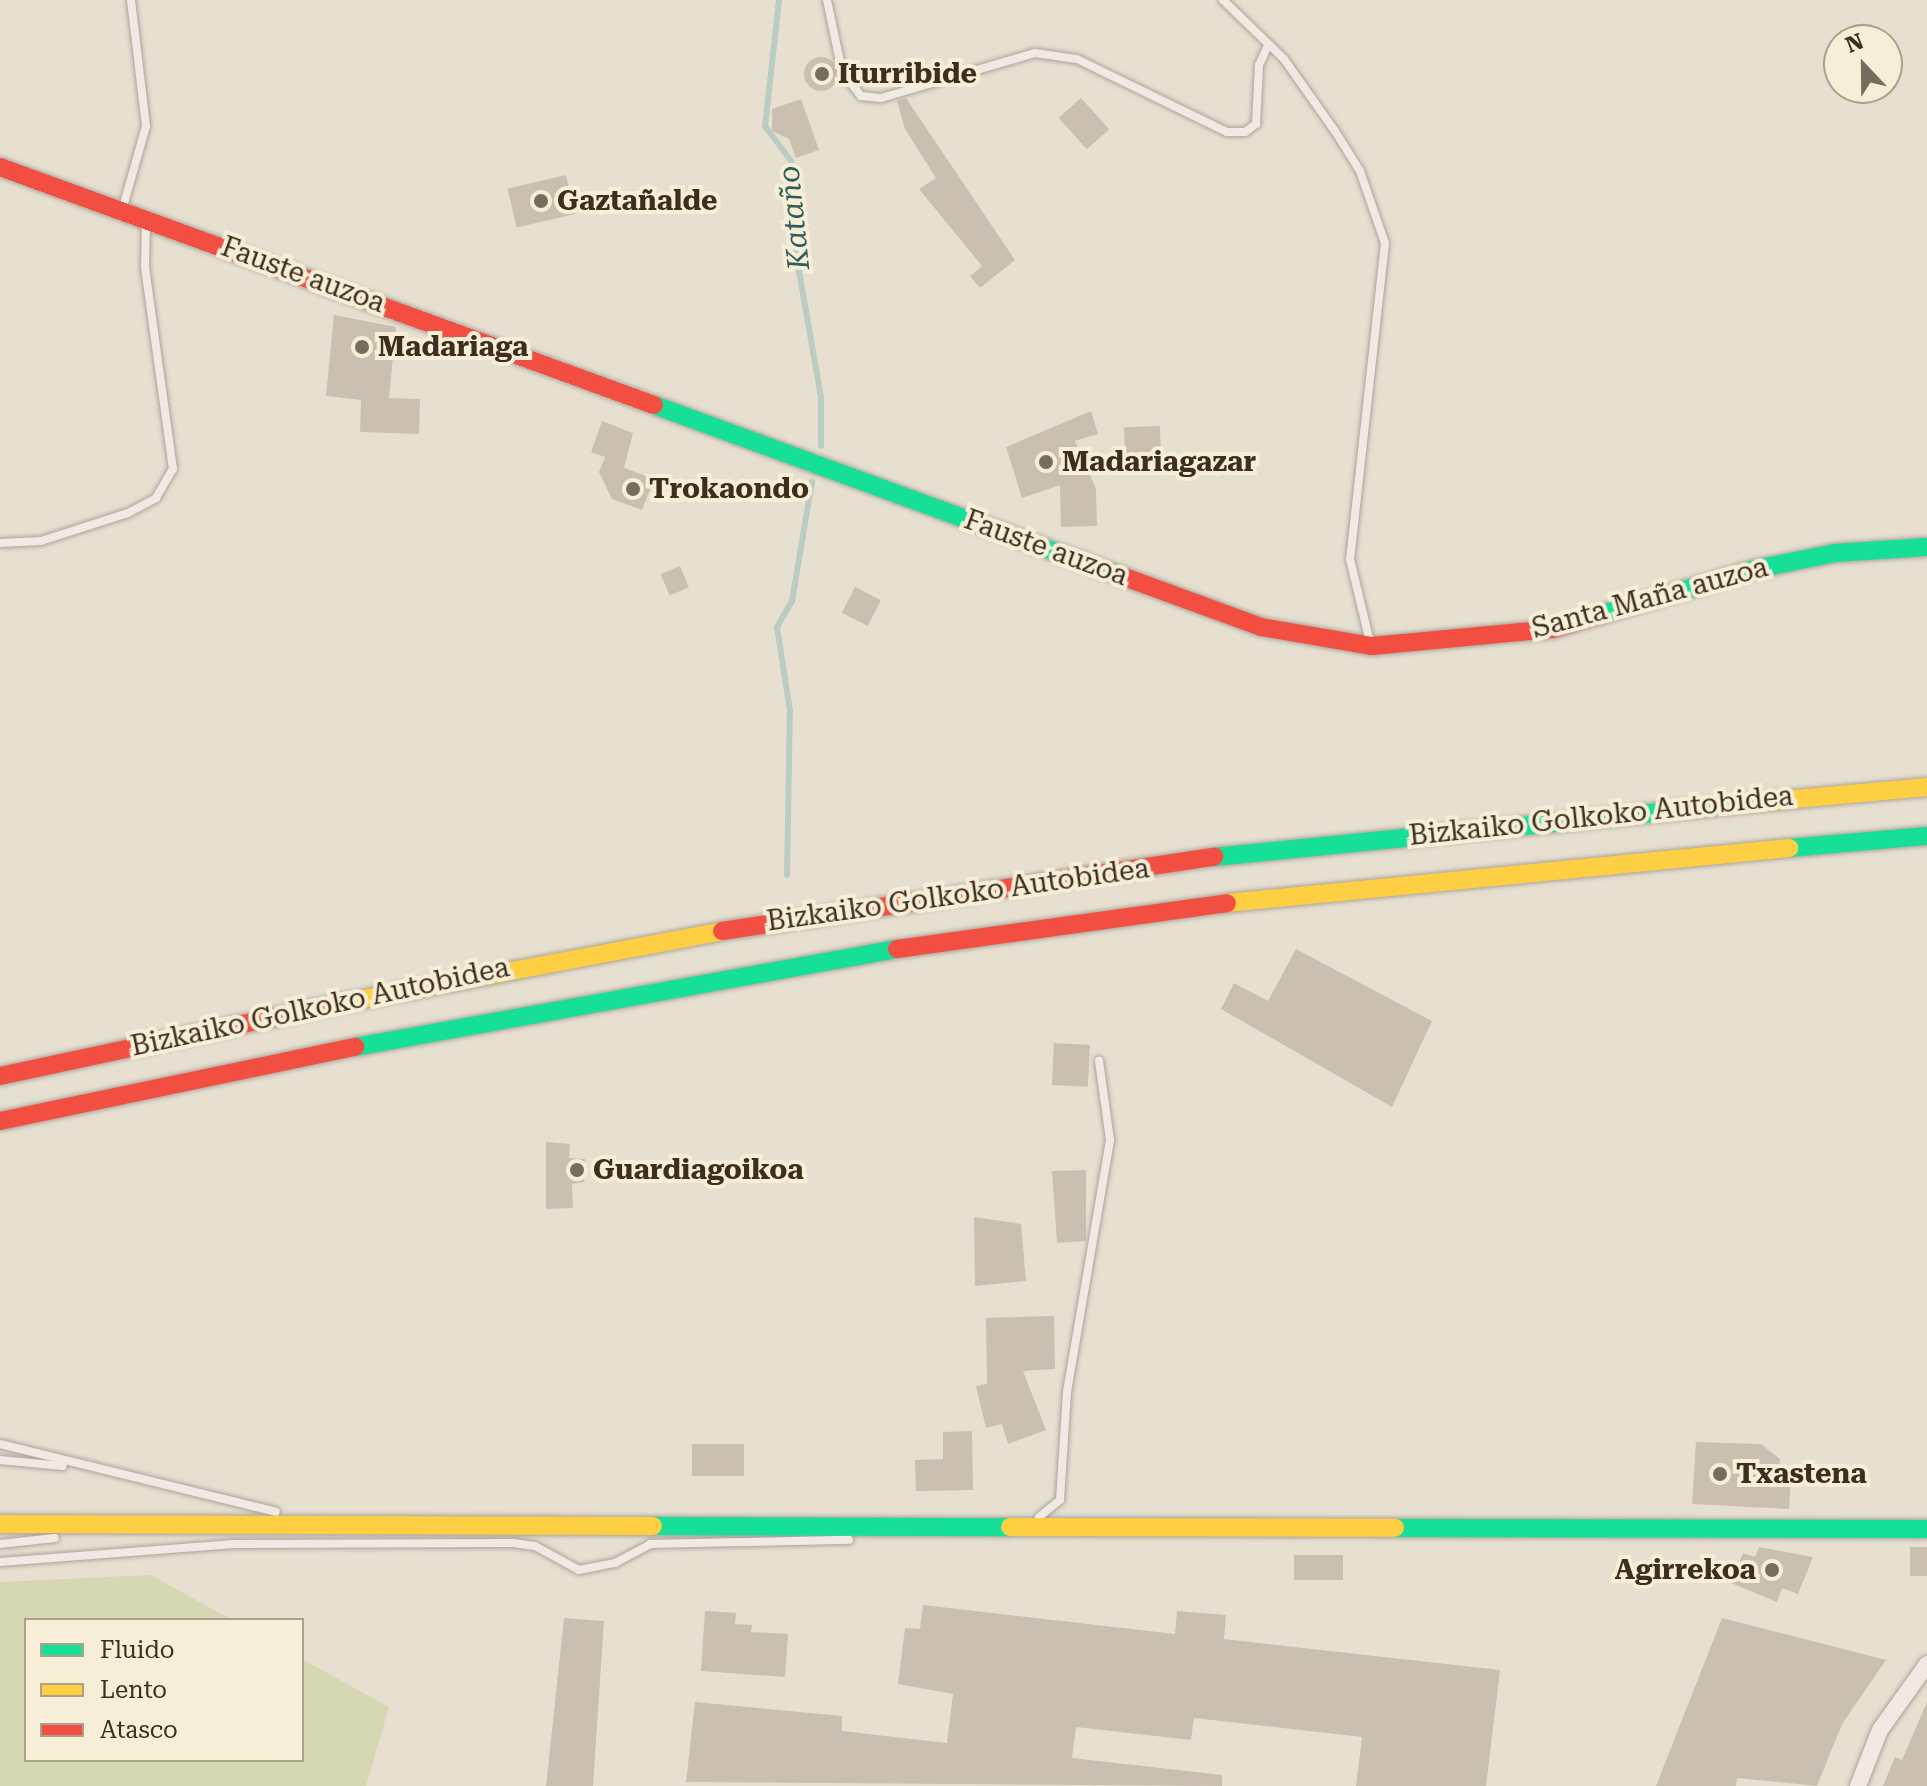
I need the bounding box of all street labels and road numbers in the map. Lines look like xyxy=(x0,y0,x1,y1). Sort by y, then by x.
street label: Fauste auzoa xyxy=(217,230,389,320)
street label: Fauste auzoa xyxy=(960,503,1132,593)
street label: Santa Maña auzoa xyxy=(1528,550,1772,646)
street label: Bizkaiko Golkoko Autobidea xyxy=(1407,779,1795,853)
street label: Bizkaiko Golkoko Autobidea xyxy=(765,852,1151,938)
street label: Bizkaiko Golkoko Autobidea xyxy=(128,950,512,1064)

